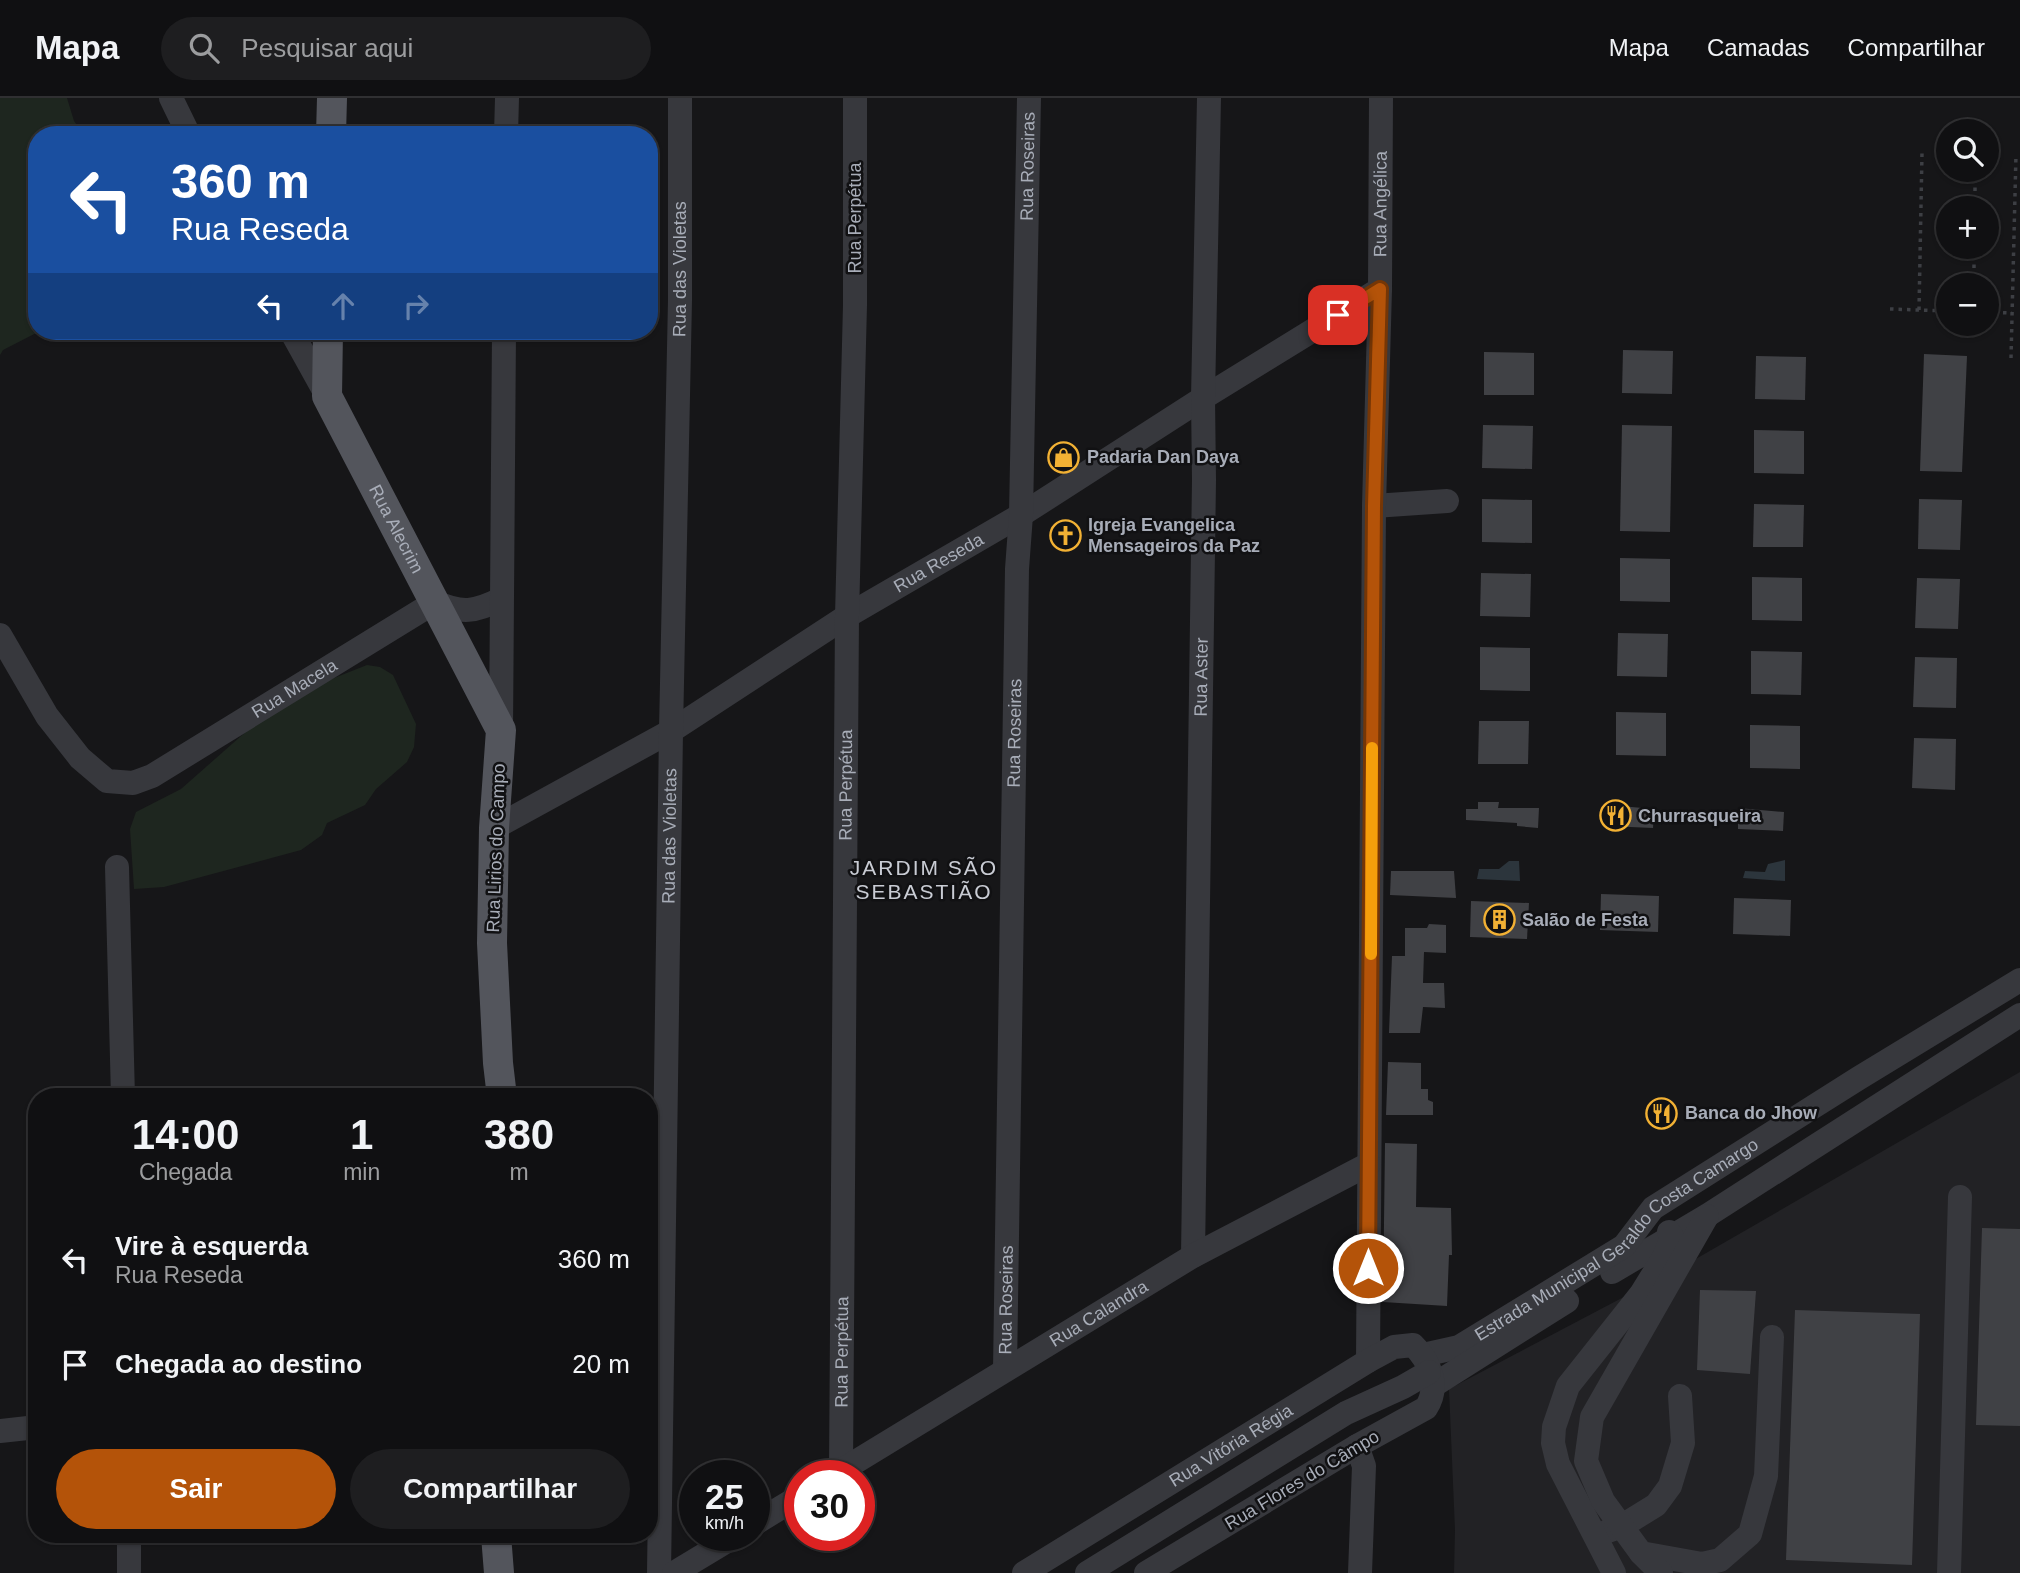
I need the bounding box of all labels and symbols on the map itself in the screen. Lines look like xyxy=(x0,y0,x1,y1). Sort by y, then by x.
street label: Rua Roseiras xyxy=(1017,112,1039,221)
street label: Rua Angélica xyxy=(1370,150,1391,257)
street label: Rua Perpétua xyxy=(845,161,865,274)
street label: Rua das Violetas xyxy=(669,201,690,337)
pin xyxy=(1308,285,1368,345)
shop icon: Padaria Dan Daya xyxy=(1047,440,1081,474)
place label: Padaria Dan Daya xyxy=(1087,447,1240,467)
street label: Rua Alecrim xyxy=(365,481,428,577)
place label: Igreja Evangelica Mensageiros da Paz xyxy=(1088,515,1260,556)
church icon: Igreja Evangelica Mensageiros da Paz xyxy=(1048,518,1082,552)
street label: Rua Reseda xyxy=(890,529,988,597)
street label: Rua Aster xyxy=(1191,637,1212,717)
street label: Rua Macela xyxy=(248,654,341,722)
street label: Rua Roseiras xyxy=(1004,678,1025,788)
street label: Rua Perpétua xyxy=(835,728,856,841)
street label: Rua Lirios do Campo xyxy=(483,763,509,933)
street label: Rua das Violetas xyxy=(659,768,680,904)
restaurant icon: Churrasqueira xyxy=(1598,799,1632,833)
place label: Churrasqueira xyxy=(1638,806,1762,826)
district label: JARDIM SÃO SEBASTIÃO xyxy=(850,856,998,903)
building icon: Salão de Festa xyxy=(1482,903,1516,937)
place label: Salão de Festa xyxy=(1522,910,1649,930)
restaurant icon: Banca do Jhow xyxy=(1645,1096,1679,1130)
place label: Banca do Jhow xyxy=(1685,1103,1818,1123)
street label: Estrada Municipal Geraldo Costa Camargo xyxy=(1471,1134,1762,1345)
position arrow xyxy=(1331,1231,1405,1305)
street label: Rua Roseiras xyxy=(995,1245,1017,1355)
street label: Rua Calandra xyxy=(1046,1276,1152,1351)
street label: Rua Perpétua xyxy=(831,1295,852,1408)
street label: Rua Vitória Régia xyxy=(1166,1400,1297,1491)
street label: Rua Flores do Câmpo xyxy=(1221,1426,1383,1534)
speed limit sign: 30 xyxy=(784,1460,875,1551)

